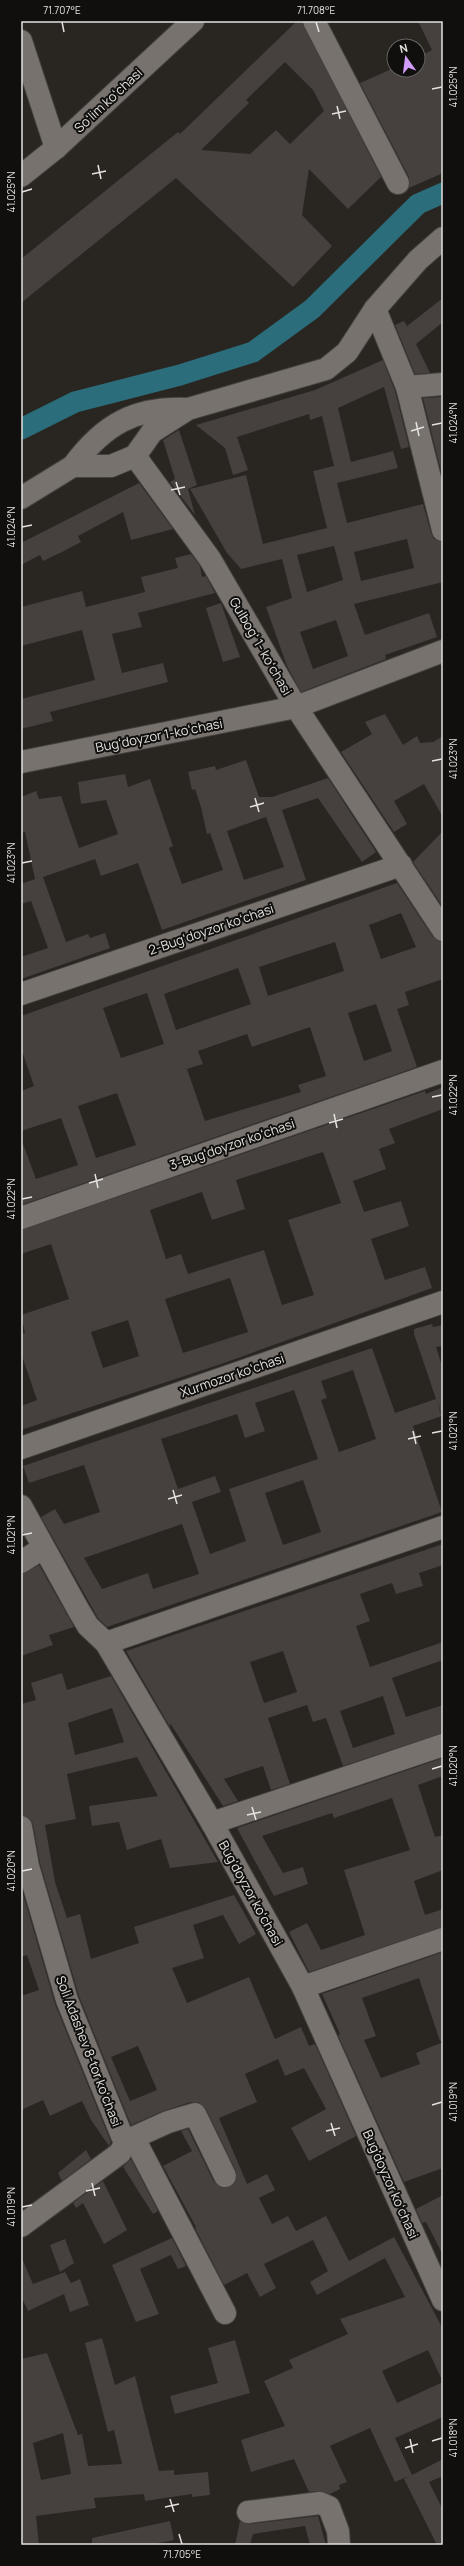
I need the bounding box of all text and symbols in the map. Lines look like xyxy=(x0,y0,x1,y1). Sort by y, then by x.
text: 71.707°E xyxy=(43,3,81,17)
text: 71.708°E xyxy=(297,3,335,17)
north arrow xyxy=(386,38,426,78)
text: N xyxy=(398,40,409,56)
street label: Soʻlim koʻchasi xyxy=(70,64,146,136)
text: 41.025°N xyxy=(446,66,460,107)
text: 41.025°N xyxy=(4,171,18,212)
text: 41.024°N xyxy=(446,402,460,443)
text: 41.024°N xyxy=(4,506,18,547)
street label: Gulbogʻ 1- koʻchasi xyxy=(226,594,296,698)
street label: Bugʻdoyzor 1-koʻchasi xyxy=(94,714,224,756)
text: 41.023°N xyxy=(446,739,460,779)
text: 41.023°N xyxy=(4,843,18,883)
street label: 2-Bugʻdoyzor koʻchasi xyxy=(146,899,276,959)
text: 41.022°N xyxy=(446,1074,460,1115)
street label: 3-Bugʻdoyzor koʻchasi xyxy=(167,1114,297,1174)
text: 41.022°N xyxy=(4,1178,18,1219)
street label: Xurmozor koʻchasi xyxy=(178,1349,286,1401)
text: 41.021°N xyxy=(446,1411,460,1450)
text: 41.021°N xyxy=(4,1515,18,1554)
text: 41.020°N xyxy=(446,1745,460,1787)
street label: Bug'doyzor koʻchasi xyxy=(215,1837,287,1949)
text: 41.020°N xyxy=(4,1850,18,1892)
street label: Soli Adashev 8-tor koʻchasi xyxy=(52,1973,126,2129)
text: 41.019°N xyxy=(446,2082,460,2122)
street label: Bug'doyzor koʻchasi xyxy=(359,2127,423,2241)
text: 41.019°N xyxy=(4,2187,18,2227)
text: 41.018°N xyxy=(446,2418,460,2458)
text: 71.705°E xyxy=(163,2547,201,2561)

